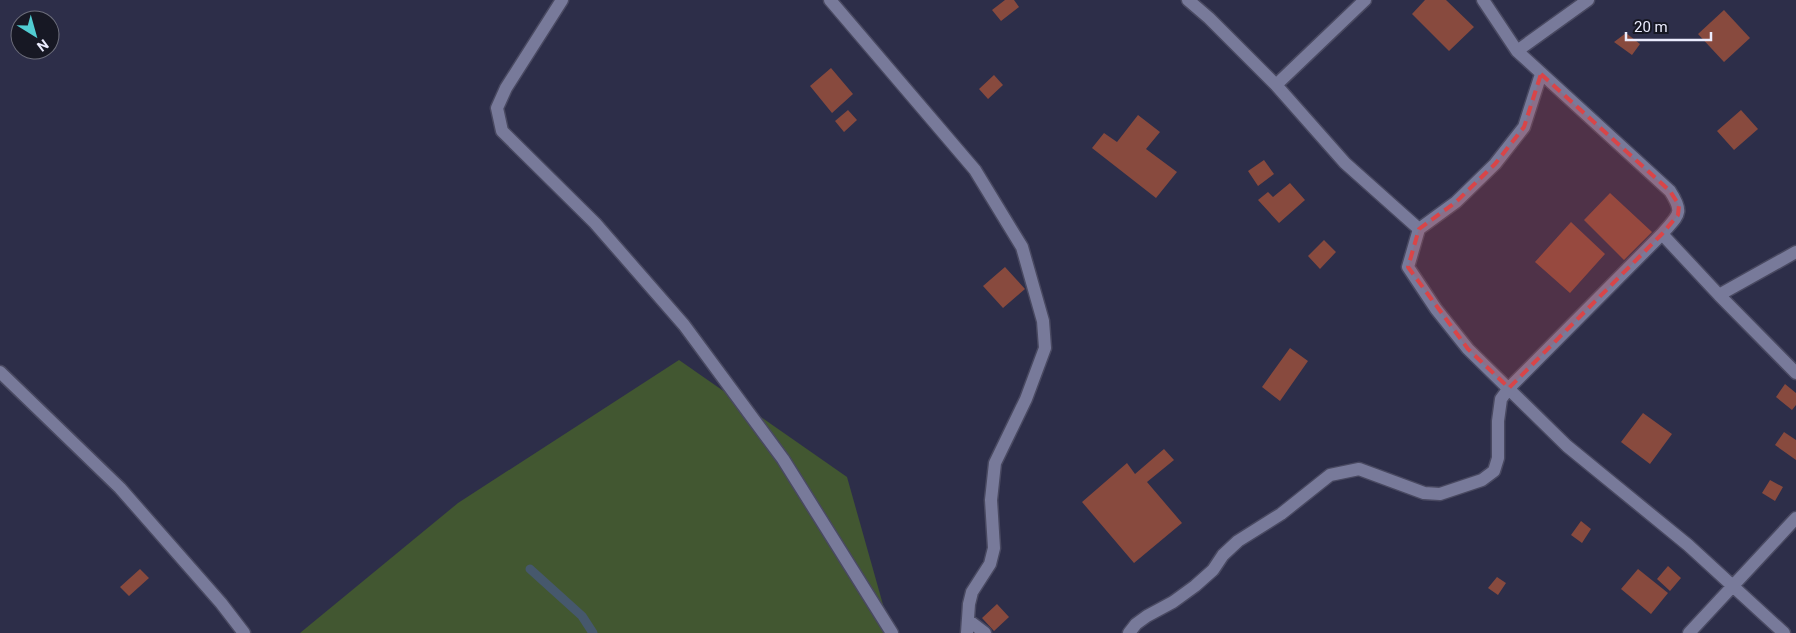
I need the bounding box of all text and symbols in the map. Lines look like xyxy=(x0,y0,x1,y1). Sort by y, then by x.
north arrow xyxy=(10,10,60,60)
scale bar xyxy=(1626,10,1711,42)
text: 20 m xyxy=(1634,18,1668,36)
text: N xyxy=(34,36,52,55)

